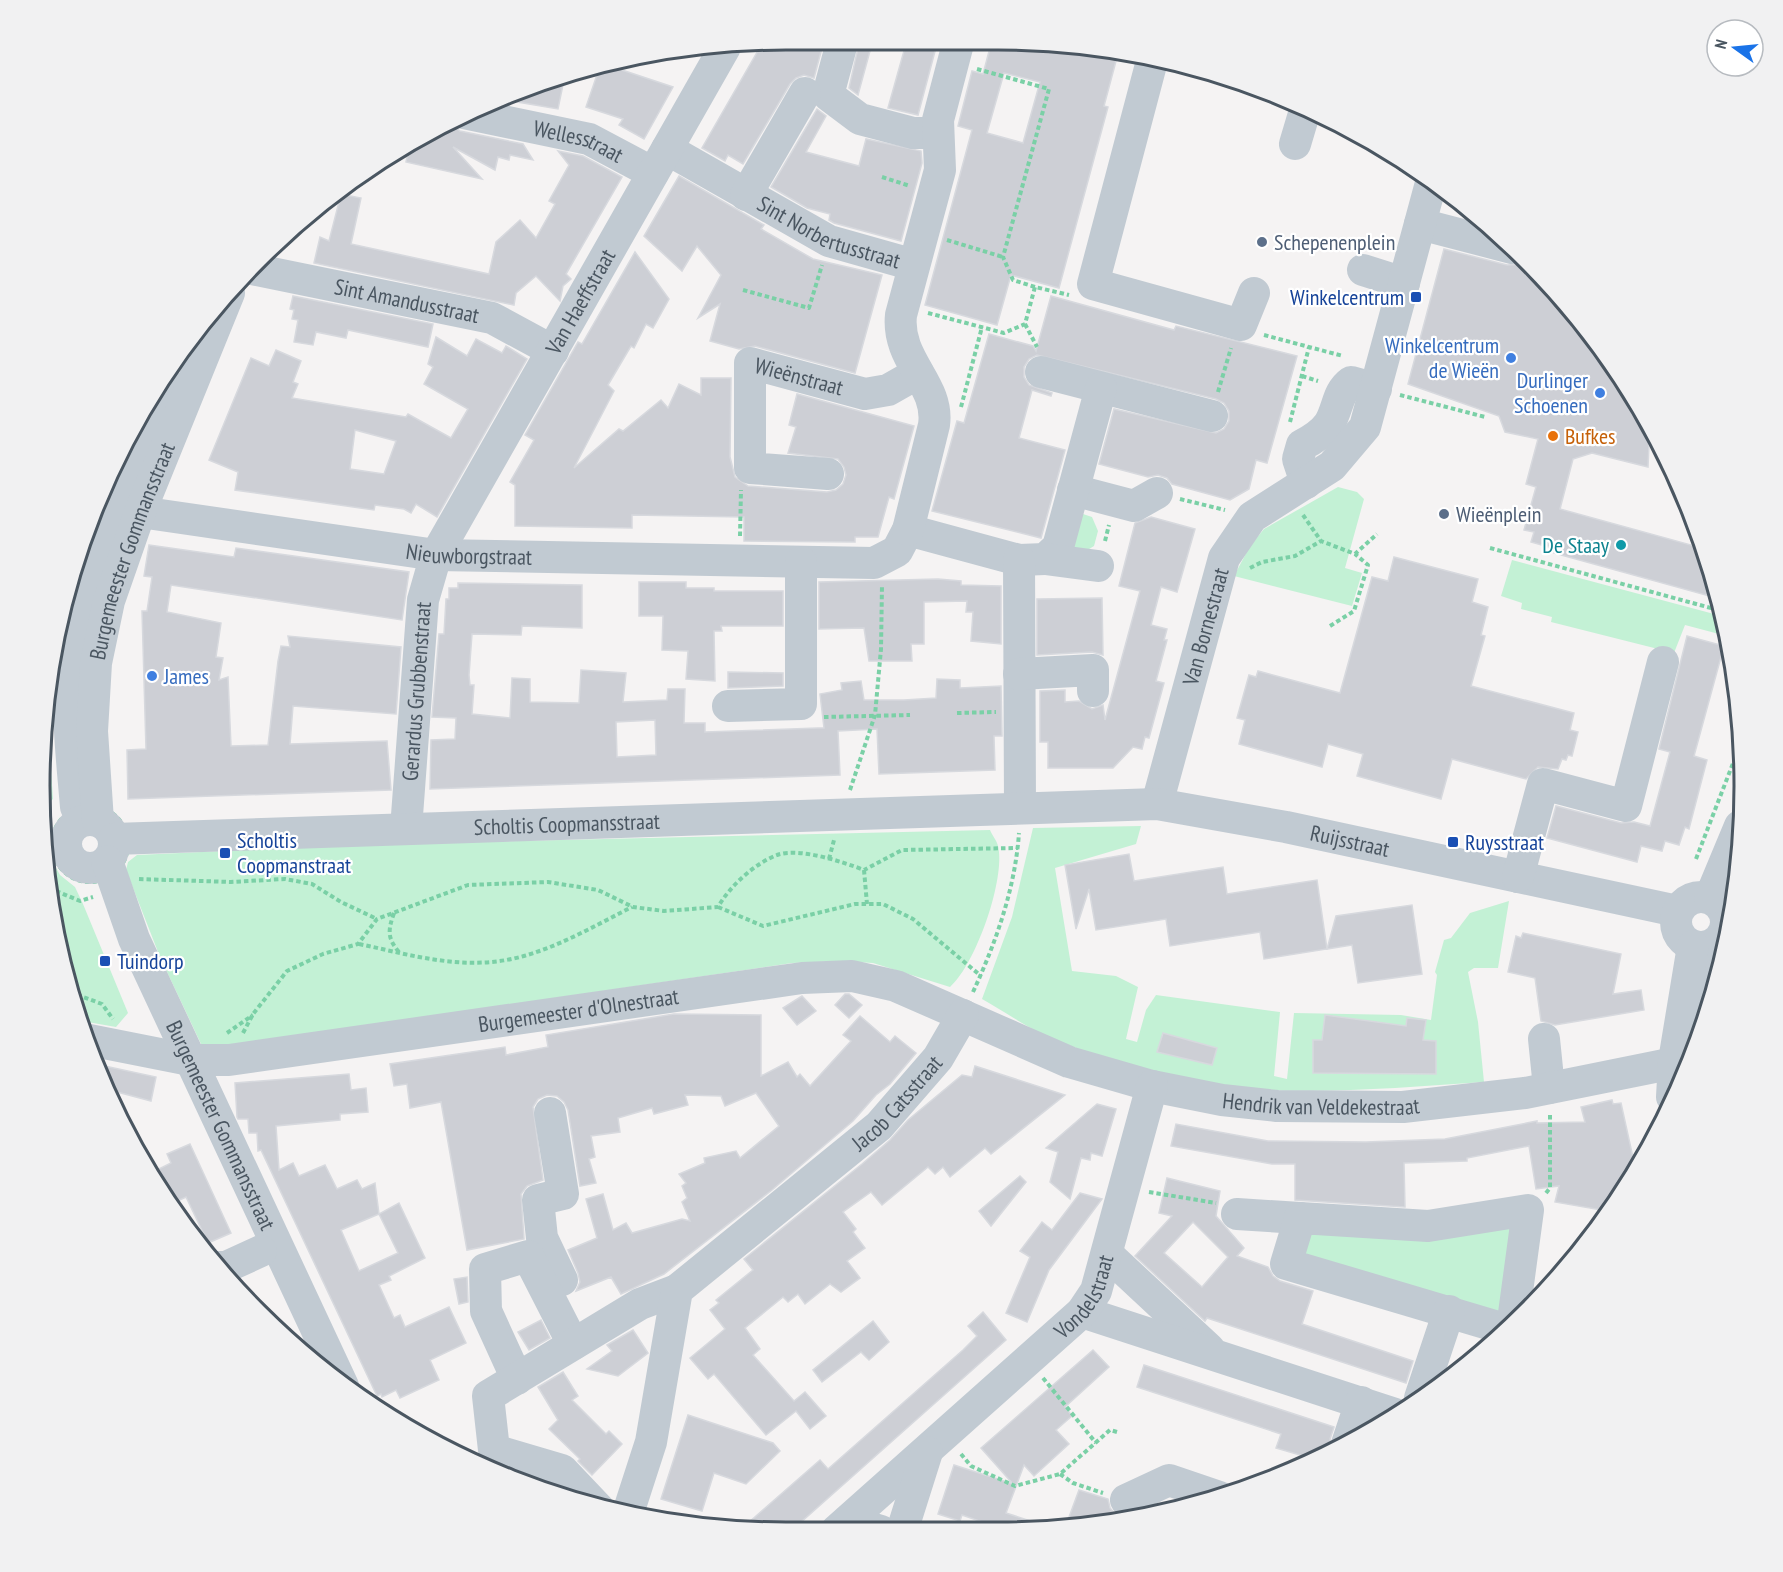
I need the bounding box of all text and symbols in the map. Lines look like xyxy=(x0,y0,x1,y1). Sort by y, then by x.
north arrow xyxy=(1705,18,1765,78)
text: N xyxy=(1710,37,1731,51)
street label: Wellesstraat xyxy=(531,114,628,169)
street label: Sint Norbertusstraat xyxy=(752,189,903,274)
place label: Schepenenplein xyxy=(1274,228,1395,256)
marker: Schepenenplein xyxy=(1255,235,1269,249)
street label: Van Haeffstraat xyxy=(539,244,621,360)
street label: Sint Amandusstraat xyxy=(332,272,482,329)
place label: Winkelcentrum xyxy=(1290,283,1404,311)
marker: Winkelcentrum xyxy=(1409,290,1423,304)
place label: Winkelcentrum de Wieën xyxy=(1385,331,1499,384)
street label: Wieënstraat xyxy=(752,351,846,402)
marker: Winkelcentrum de Wieën xyxy=(1504,351,1518,365)
place label: Durlinger Schoenen xyxy=(1514,366,1588,419)
marker: Durlinger Schoenen xyxy=(1593,386,1607,400)
place label: Bufkes xyxy=(1565,422,1615,450)
marker: Bufkes xyxy=(1546,429,1560,443)
street label: Burgemeester Gommansstraat xyxy=(83,438,181,662)
place label: Wieënplein xyxy=(1456,500,1541,528)
marker: Wieënplein xyxy=(1437,507,1451,521)
place label: De Staay xyxy=(1542,531,1610,559)
street label: Nieuwborgstraat xyxy=(404,537,532,571)
marker: De Staay xyxy=(1614,538,1628,552)
street label: Van Bornestraat xyxy=(1176,565,1235,689)
street label: Gerardus Grubbenstraat xyxy=(396,601,437,782)
place label: James xyxy=(163,662,209,690)
marker: James xyxy=(145,669,159,683)
street label: Scholtis Coopmansstraat xyxy=(473,807,660,841)
street label: Ruijsstraat xyxy=(1308,819,1392,863)
place label: Scholtis Coopmanstraat xyxy=(237,826,351,879)
place label: Ruysstraat xyxy=(1465,828,1544,856)
marker: Ruysstraat xyxy=(1446,835,1460,849)
marker: Scholtis Coopmanstraat xyxy=(218,846,232,860)
place label: Tuindorp xyxy=(117,947,184,975)
marker: Tuindorp xyxy=(98,954,112,968)
street label: Burgemeester d'Olnestraat xyxy=(476,982,680,1038)
street label: Burgemeester Gommansstraat xyxy=(160,1016,282,1234)
street label: Jacob Catsstraat xyxy=(845,1049,948,1157)
street label: Hendrik van Veldekestraat xyxy=(1221,1086,1421,1121)
street label: Vondelstraat xyxy=(1047,1252,1119,1345)

